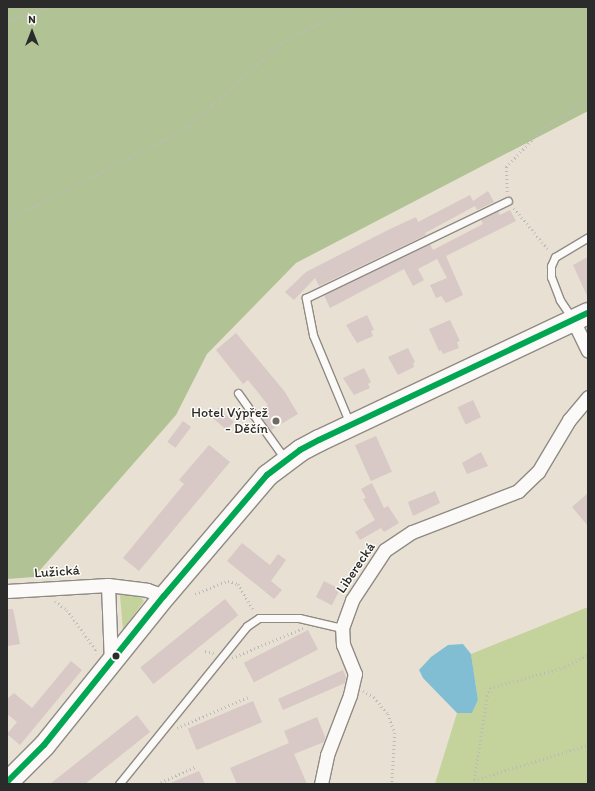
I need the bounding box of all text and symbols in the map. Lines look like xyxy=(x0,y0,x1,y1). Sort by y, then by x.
north arrow xyxy=(12,12,52,52)
text: N xyxy=(28,13,36,26)
place label: Hotel Výpřež - Děčín xyxy=(191,405,268,438)
marker: Hotel Výpřež - Děčín xyxy=(271,416,281,426)
street label: Liberecká xyxy=(333,539,379,597)
street label: Lužická xyxy=(34,562,80,582)
unlabelled marker xyxy=(111,651,121,661)

